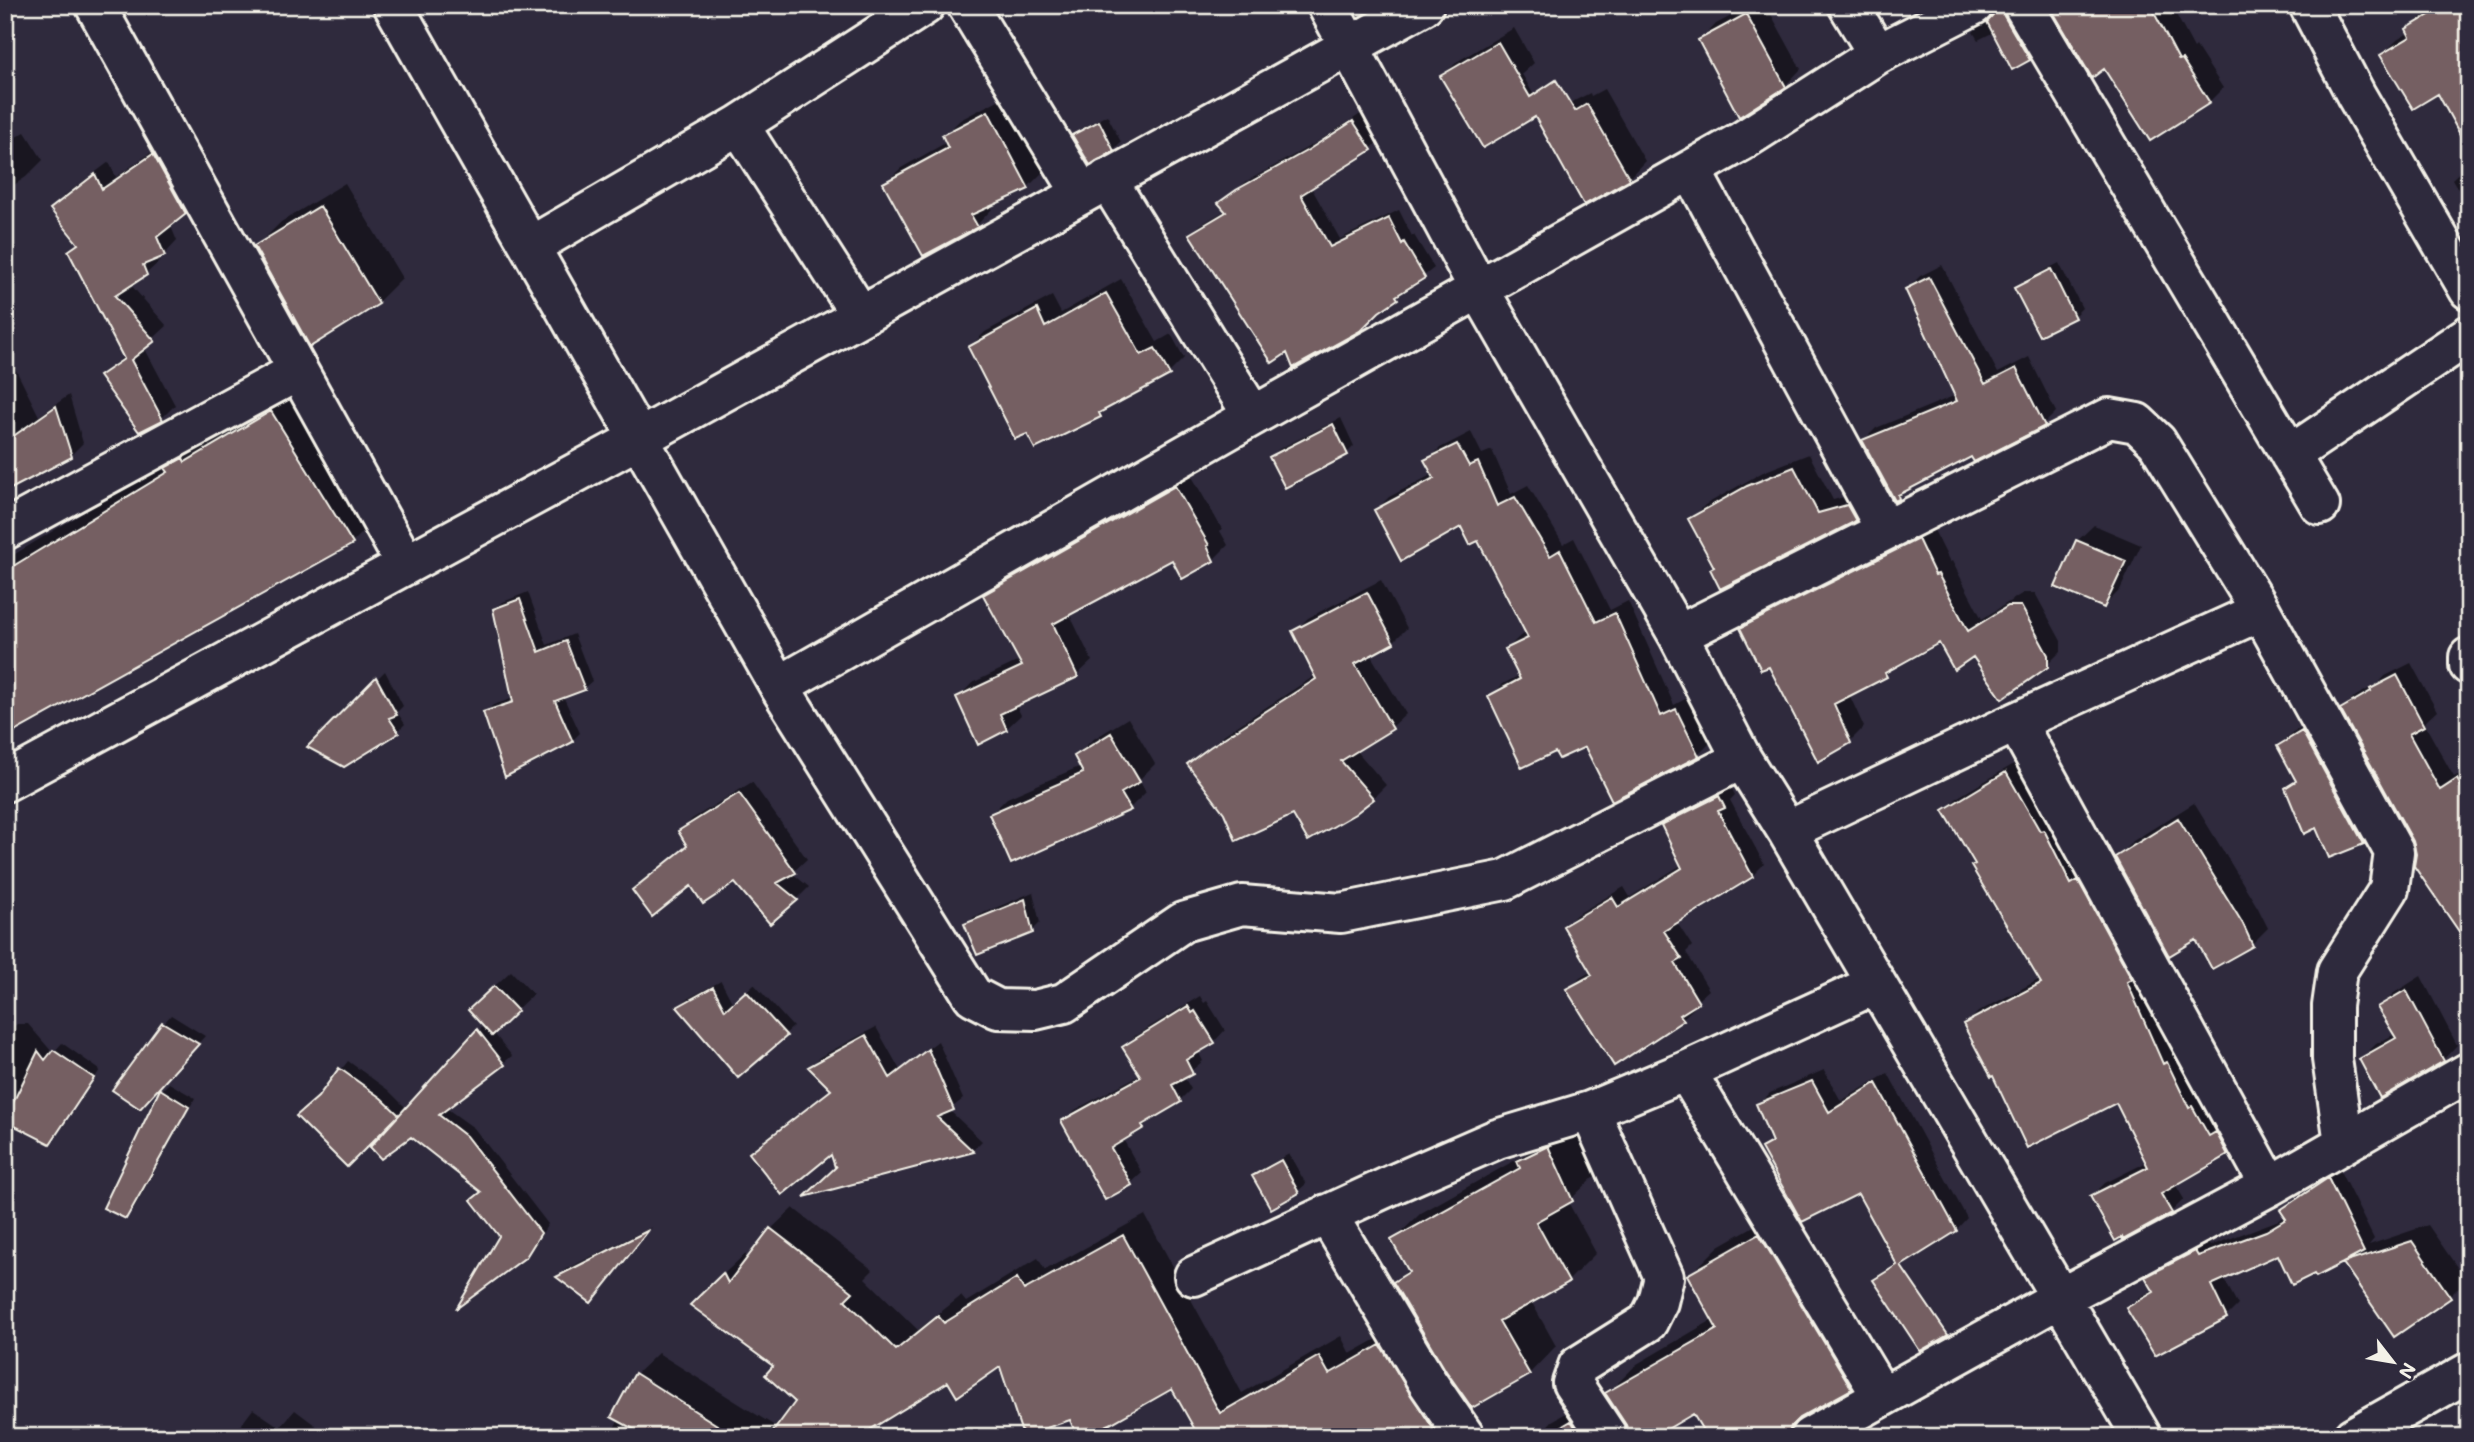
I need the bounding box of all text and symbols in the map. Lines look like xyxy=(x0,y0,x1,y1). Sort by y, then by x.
north arrow xyxy=(2358,1326,2428,1396)
text: N xyxy=(2394,1358,2422,1384)

